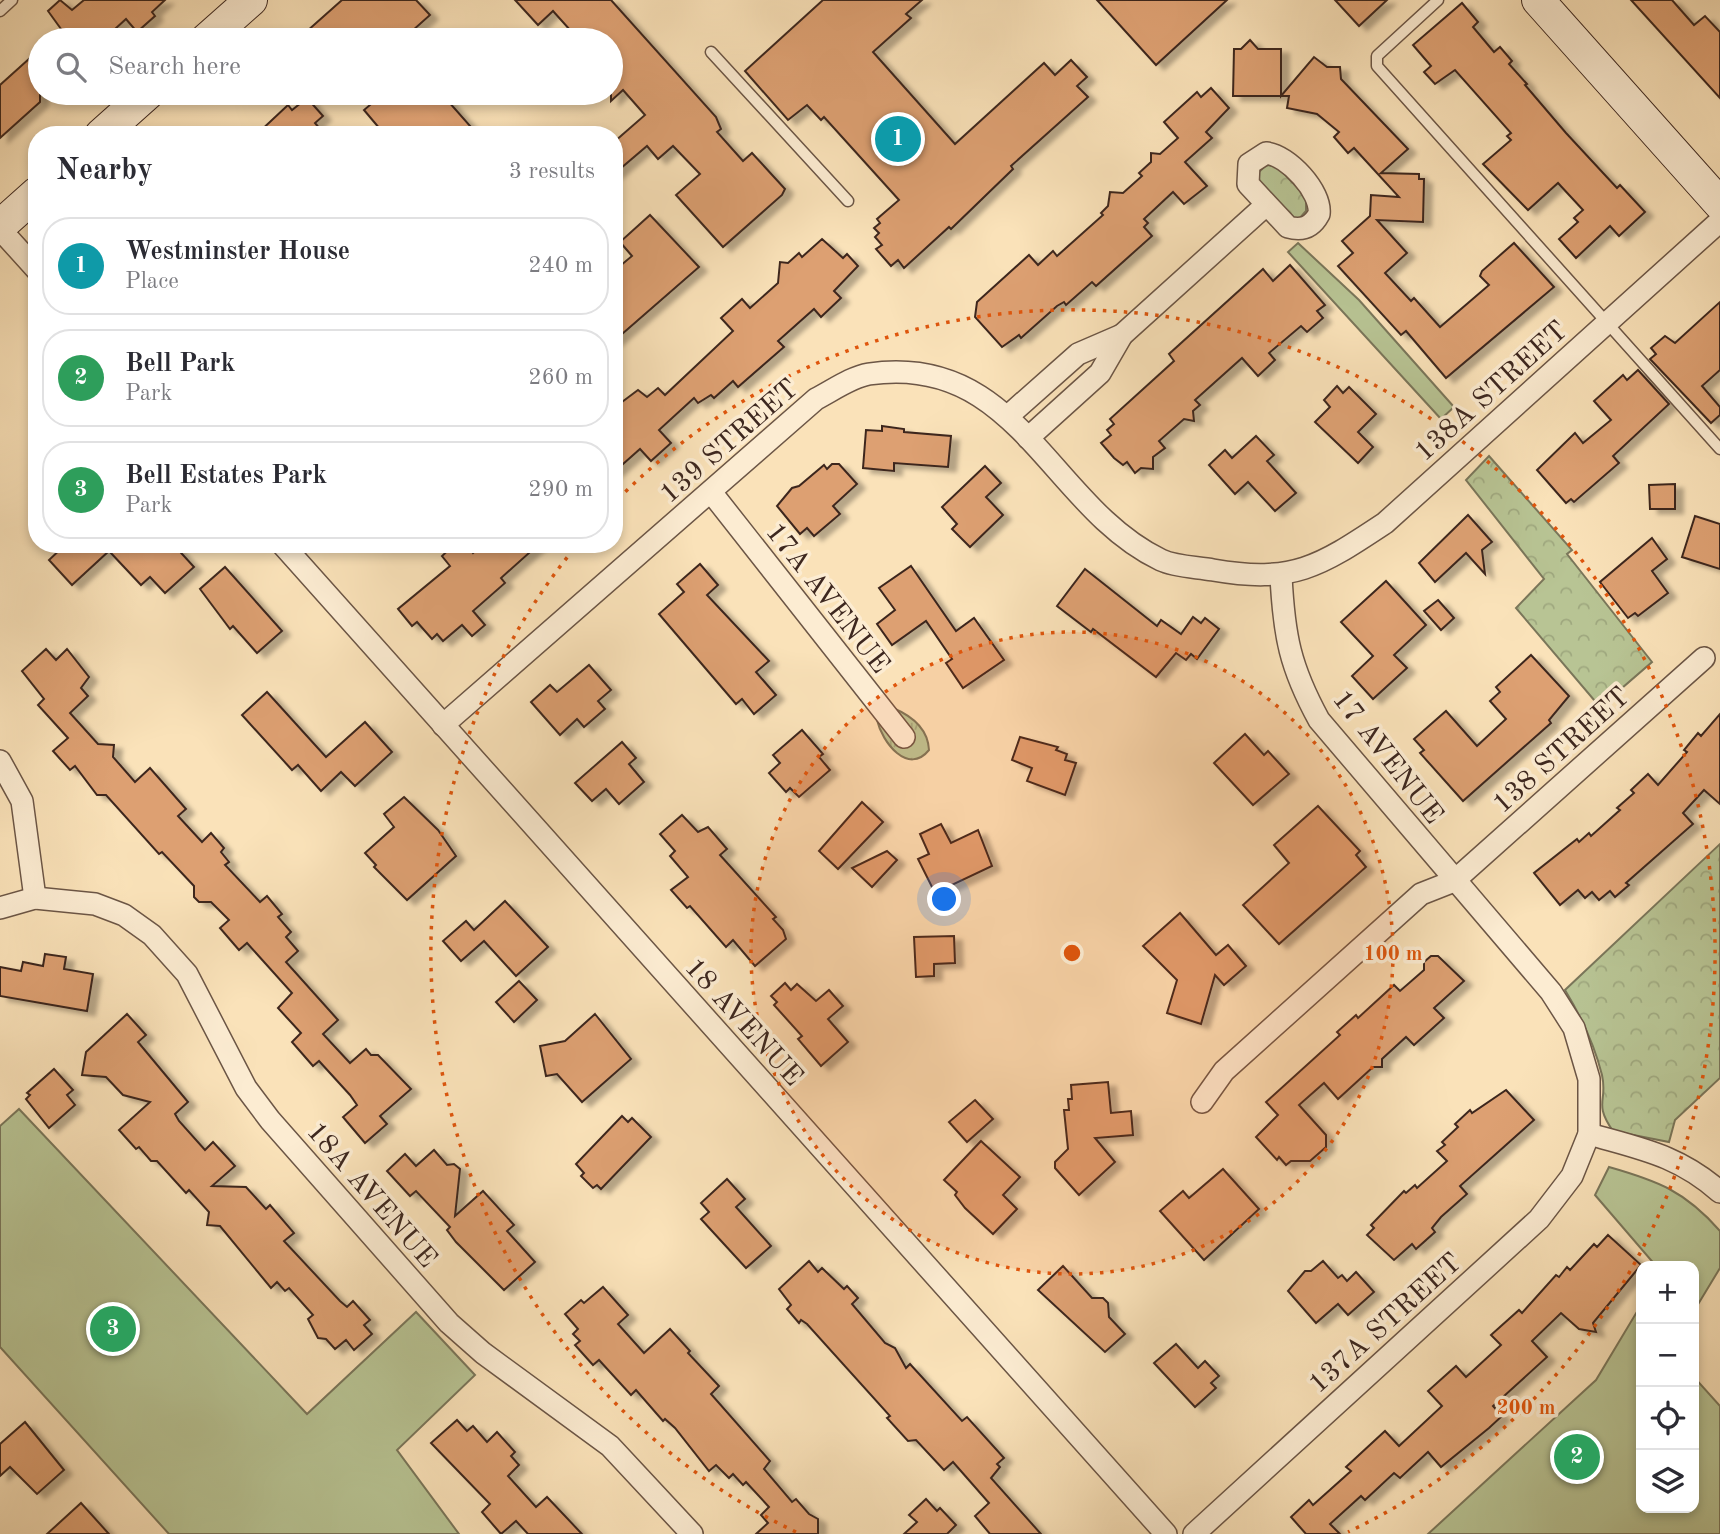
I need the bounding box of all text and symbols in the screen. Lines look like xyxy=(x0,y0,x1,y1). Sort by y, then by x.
search box xyxy=(28,28,623,105)
icon: search xyxy=(52,48,90,86)
text: Search here xyxy=(108,54,241,80)
pin: 1 xyxy=(875,113,921,165)
text: Nearby xyxy=(56,156,153,186)
text: 3 results xyxy=(509,160,595,183)
text: Westminster House xyxy=(125,239,350,265)
text: 1 xyxy=(74,254,88,277)
text: 240 m xyxy=(528,254,593,277)
text: Place xyxy=(125,270,179,293)
street label: 138A STREET xyxy=(1411,317,1573,468)
text: Bell Park xyxy=(125,351,235,377)
text: 2 xyxy=(74,366,88,389)
text: 260 m xyxy=(528,366,593,389)
street label: 139 STREET xyxy=(656,375,804,509)
text: Park xyxy=(125,382,172,405)
text: Bell Estates Park xyxy=(125,463,327,489)
text: 3 xyxy=(74,478,88,501)
text: 290 m xyxy=(528,478,593,501)
text: Park xyxy=(125,494,172,517)
street label: 17A AVENUE xyxy=(760,518,894,679)
street label: 138 STREET xyxy=(1489,683,1636,819)
street label: 17 AVENUE xyxy=(1326,686,1447,830)
your location xyxy=(927,882,961,916)
centre of rings xyxy=(1060,941,1084,965)
text: 100 m xyxy=(1363,944,1423,965)
street label: 18 AVENUE xyxy=(679,954,807,1092)
street label: 18A AVENUE xyxy=(300,1118,441,1274)
street label: 137A STREET xyxy=(1305,1249,1467,1400)
map controls xyxy=(1636,1261,1699,1513)
button: + xyxy=(1636,1261,1699,1324)
pin: 3 xyxy=(90,1303,136,1355)
button: − xyxy=(1636,1324,1699,1387)
button: locate xyxy=(1636,1387,1699,1450)
text: 200 m xyxy=(1496,1398,1556,1419)
pin: 2 xyxy=(1554,1431,1600,1483)
button: layers xyxy=(1636,1450,1699,1513)

